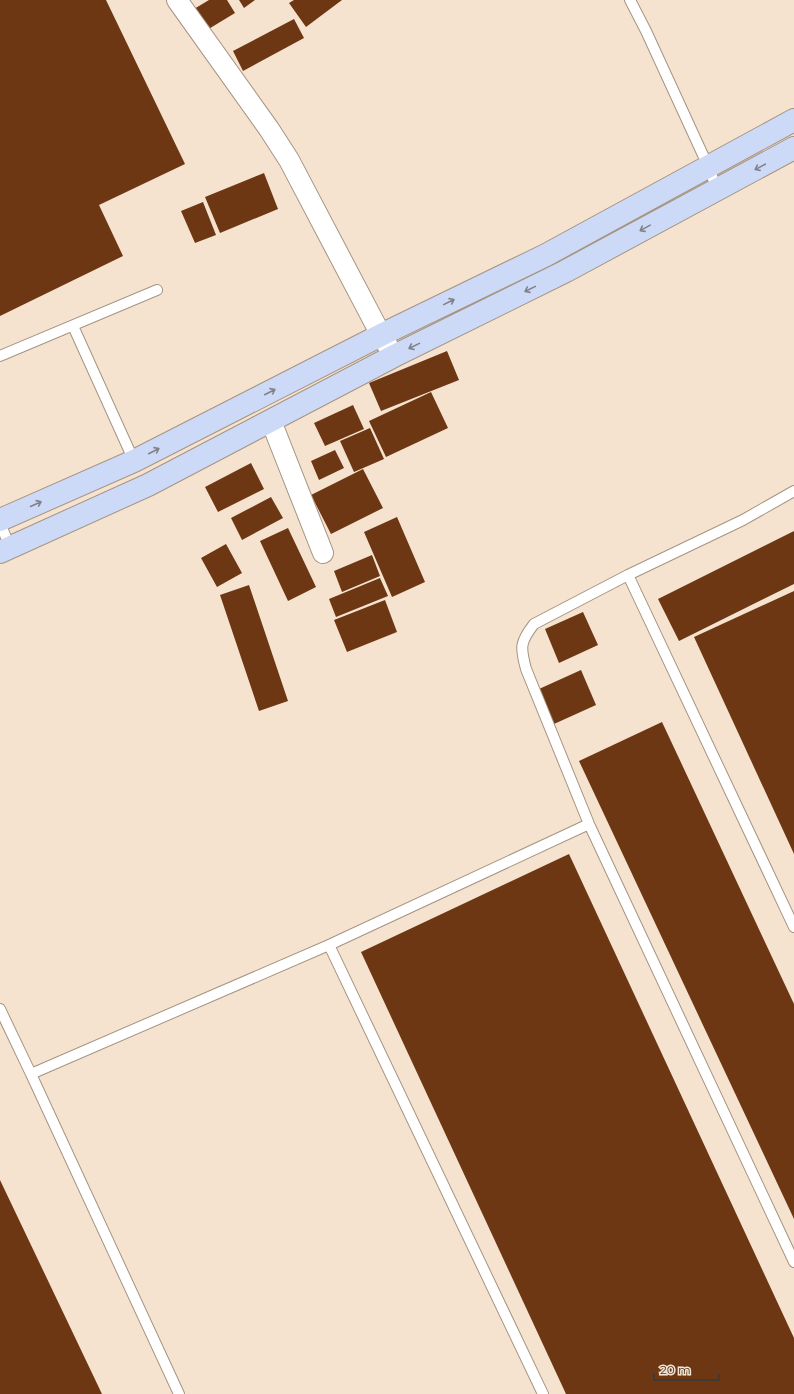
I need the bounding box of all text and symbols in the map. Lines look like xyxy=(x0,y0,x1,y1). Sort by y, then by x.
one-way arrow xyxy=(754,163,766,171)
one-way arrow xyxy=(639,225,651,232)
one-way arrow xyxy=(524,286,536,293)
one-way arrow xyxy=(443,298,455,305)
one-way arrow xyxy=(408,343,420,351)
one-way arrow xyxy=(264,387,276,395)
one-way arrow xyxy=(148,447,160,454)
one-way arrow xyxy=(29,500,41,507)
scale bar xyxy=(654,1356,719,1382)
text: 20 m xyxy=(660,1362,691,1377)

